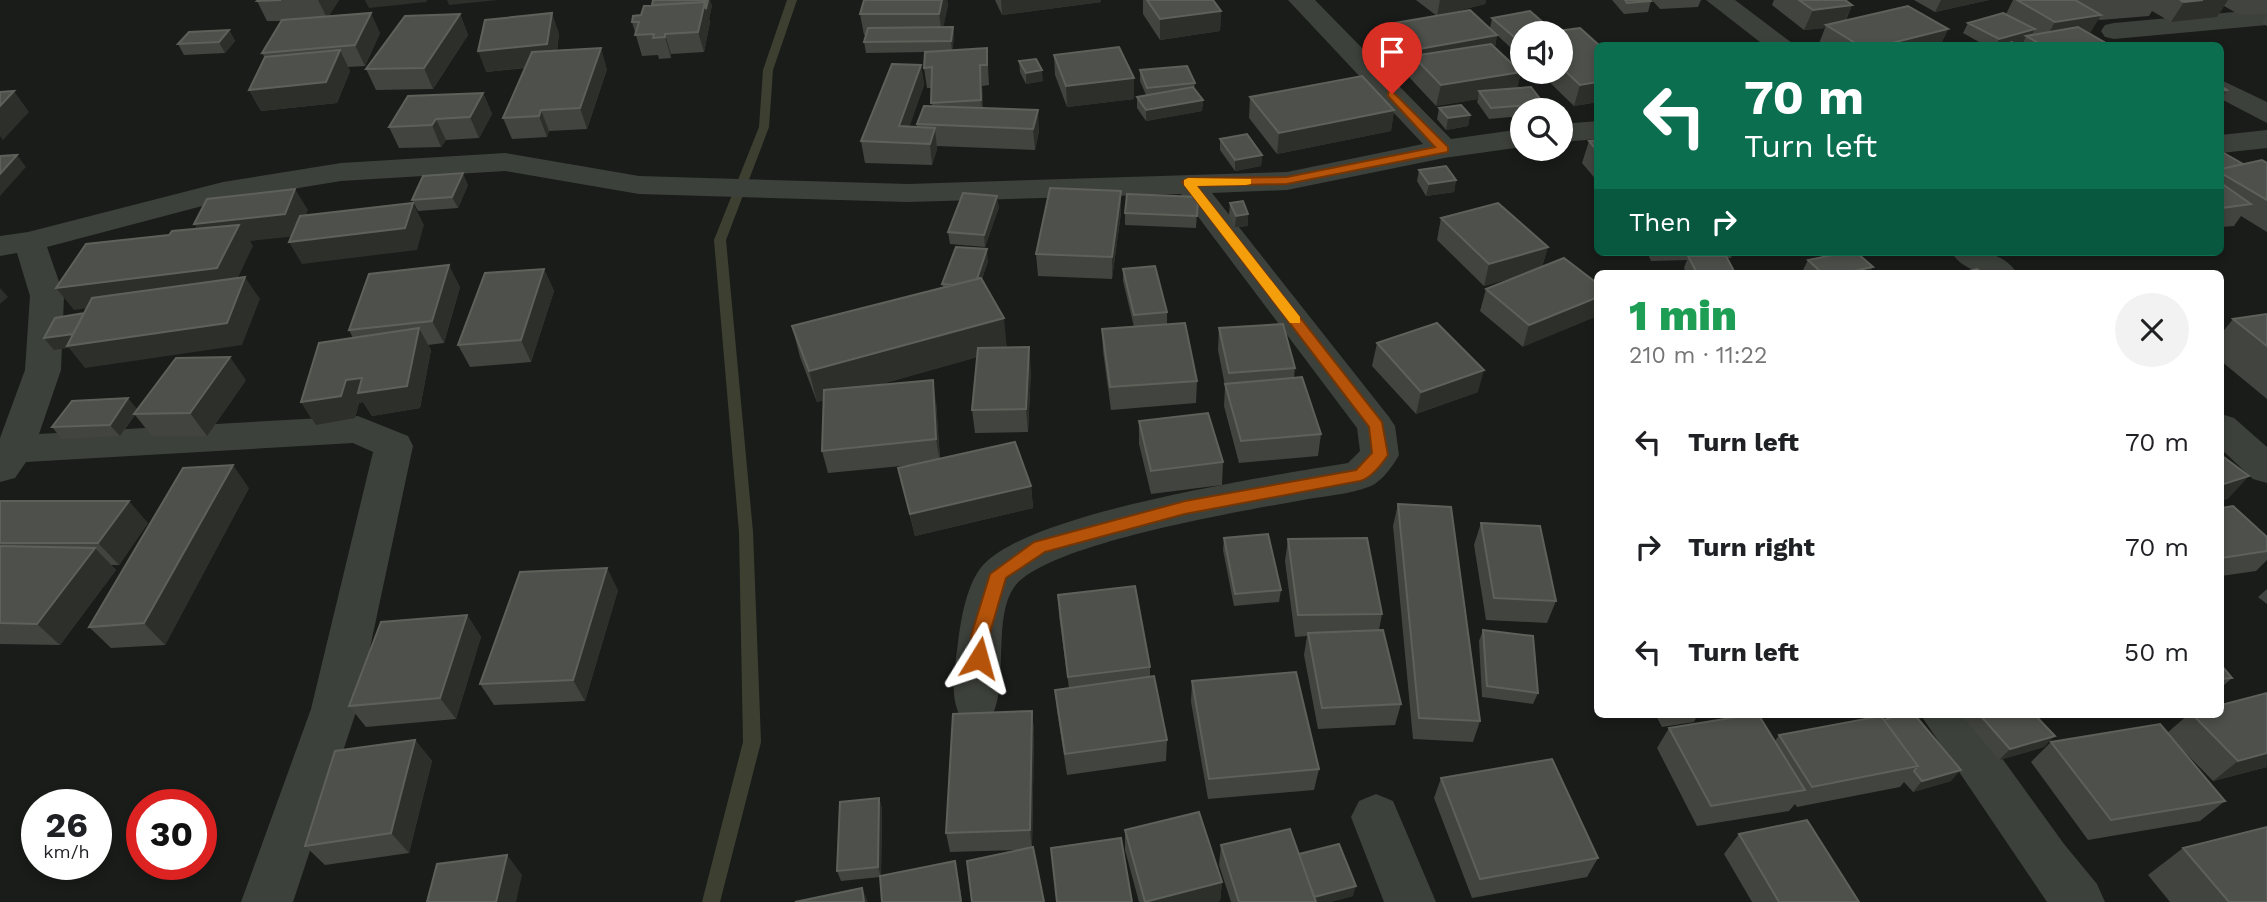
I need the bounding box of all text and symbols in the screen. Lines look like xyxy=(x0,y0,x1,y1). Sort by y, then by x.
map controls xyxy=(1510,21,1573,161)
button: sound xyxy=(1510,21,1573,84)
pin xyxy=(1362,22,1422,94)
icon: arrive xyxy=(1373,33,1411,71)
text: 70 m xyxy=(1744,68,1864,126)
icon: left xyxy=(1629,70,1720,161)
button: search xyxy=(1510,98,1573,161)
text: Turn left xyxy=(1744,127,1877,165)
icon: right xyxy=(1705,203,1743,241)
text: Then xyxy=(1629,207,1691,237)
text: 1 min xyxy=(1629,291,1737,340)
button: close xyxy=(2115,293,2189,367)
text: 210 m · 11:22 xyxy=(1629,342,1767,369)
icon: left xyxy=(1629,423,1667,461)
text: Turn left xyxy=(1688,427,1799,457)
text: 70 m xyxy=(2125,427,2189,457)
icon: right xyxy=(1629,528,1667,566)
text: Turn right xyxy=(1688,532,1815,562)
text: 70 m xyxy=(2125,532,2189,562)
position arrow xyxy=(942,621,1016,695)
icon: left xyxy=(1629,633,1667,671)
text: Turn left xyxy=(1688,637,1799,667)
text: 50 m xyxy=(2124,637,2189,667)
speed limit sign: 30 xyxy=(126,789,217,880)
text: 26 xyxy=(45,804,88,846)
text: km/h xyxy=(43,841,90,862)

